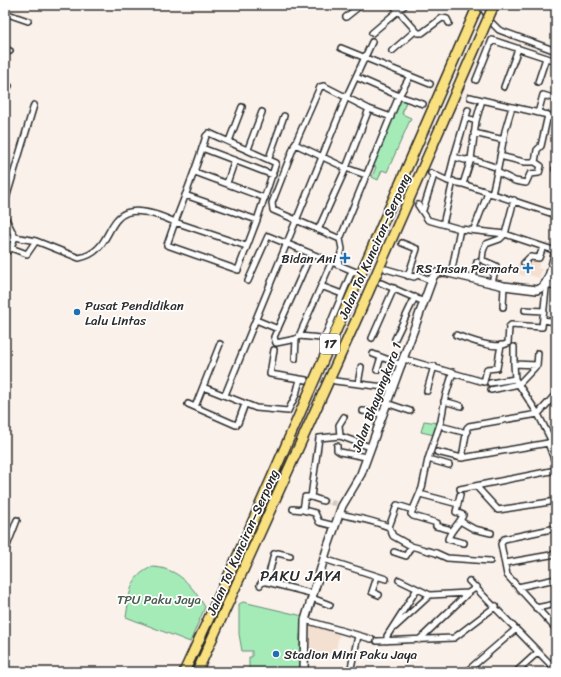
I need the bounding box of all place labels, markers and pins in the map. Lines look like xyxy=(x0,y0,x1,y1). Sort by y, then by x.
place label: Bidan Ani xyxy=(281,247,336,270)
marker: Bidan Ani xyxy=(339,252,351,264)
place label: RS Insan Permata xyxy=(416,257,519,280)
marker: RS Insan Permata xyxy=(522,262,534,274)
place label: Pusat Pendidikan Lalu Lintas xyxy=(85,294,184,332)
marker: Pusat Pendidikan Lalu Lintas xyxy=(72,307,82,317)
place label: Stadion Mini Paku Jaya xyxy=(284,643,418,666)
marker: Stadion Mini Paku Jaya xyxy=(271,649,281,659)

